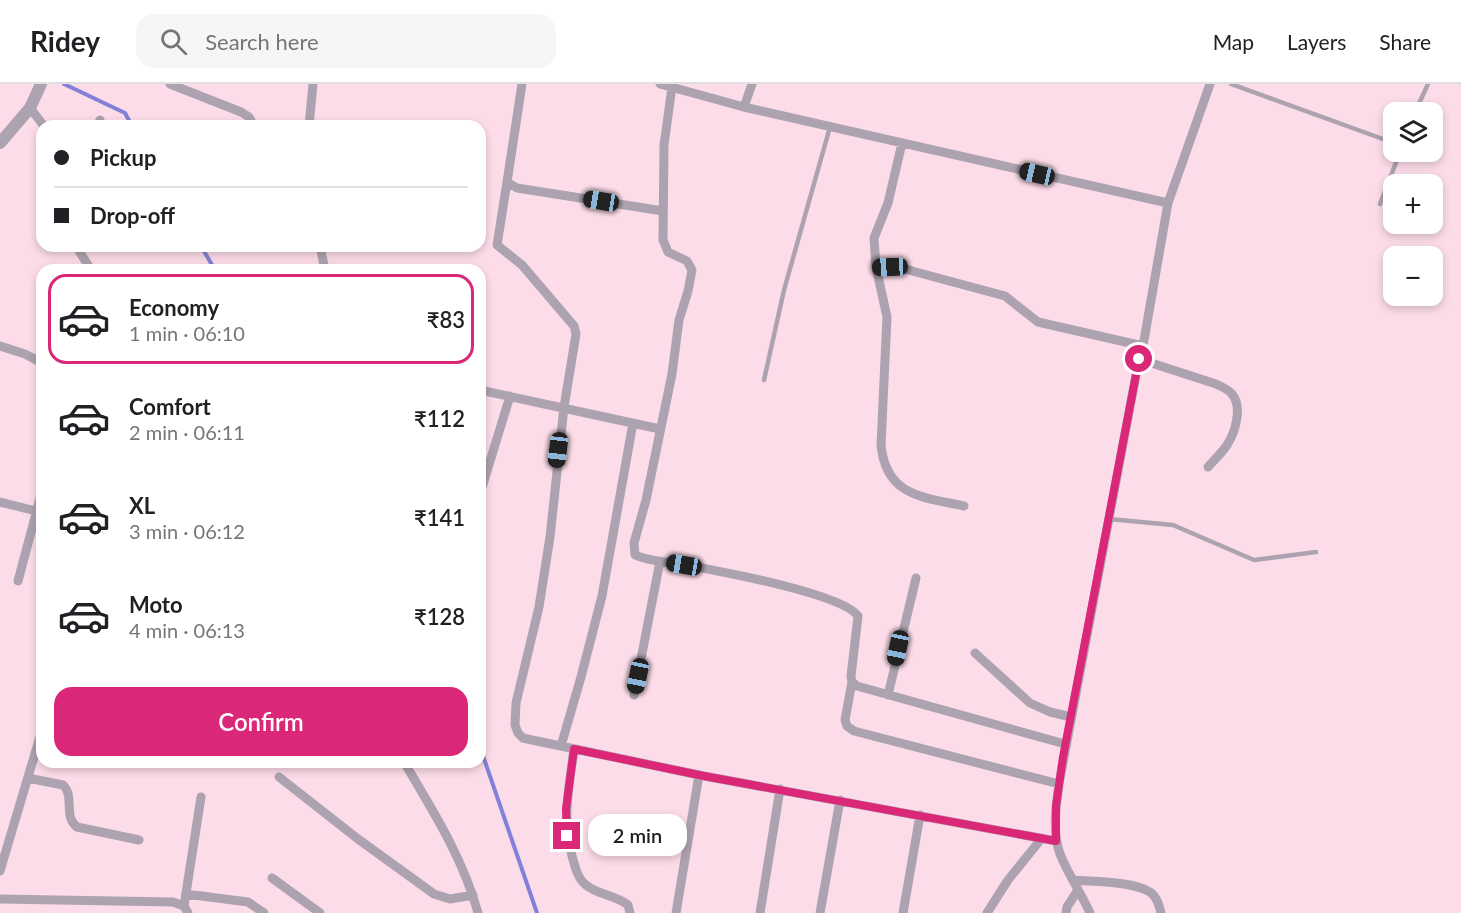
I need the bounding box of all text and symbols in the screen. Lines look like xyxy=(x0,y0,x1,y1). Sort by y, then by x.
search box xyxy=(136,14,556,68)
text: Ridey xyxy=(30,24,100,58)
icon: search xyxy=(157,25,190,58)
text: Search here xyxy=(205,28,319,55)
text: Map xyxy=(1213,29,1254,54)
text: Layers xyxy=(1287,29,1346,54)
text: Share xyxy=(1379,29,1431,54)
map controls xyxy=(1383,102,1443,306)
button: layers xyxy=(1383,102,1443,162)
text: Pickup xyxy=(90,144,156,171)
car xyxy=(1017,161,1057,187)
button: + xyxy=(1383,174,1443,234)
car xyxy=(582,189,620,213)
text: Drop-off xyxy=(90,202,175,229)
button: − xyxy=(1383,246,1443,306)
car xyxy=(872,257,908,277)
icon: car xyxy=(57,292,111,346)
text: Economy xyxy=(129,294,219,321)
text: ₹83 xyxy=(427,306,465,333)
text: 1 min · 06:10 xyxy=(129,321,245,345)
route start xyxy=(1125,345,1152,372)
icon: car xyxy=(57,391,111,445)
text: Comfort xyxy=(129,393,211,420)
text: ₹112 xyxy=(414,405,465,432)
text: 2 min · 06:11 xyxy=(129,420,245,444)
car xyxy=(547,431,569,469)
icon: car xyxy=(57,490,111,544)
text: XL xyxy=(129,492,155,519)
text: ₹141 xyxy=(414,504,465,531)
text: 3 min · 06:12 xyxy=(129,519,245,543)
car xyxy=(665,553,703,577)
icon: car xyxy=(57,589,111,643)
text: Moto xyxy=(129,591,183,618)
text: ₹128 xyxy=(414,603,465,630)
text: 4 min · 06:13 xyxy=(129,618,245,642)
car xyxy=(885,629,911,667)
car xyxy=(625,657,651,695)
button: Confirm xyxy=(54,687,468,756)
callout: 2 min xyxy=(588,815,687,857)
route end xyxy=(553,822,580,849)
text: 2 min xyxy=(613,823,662,847)

